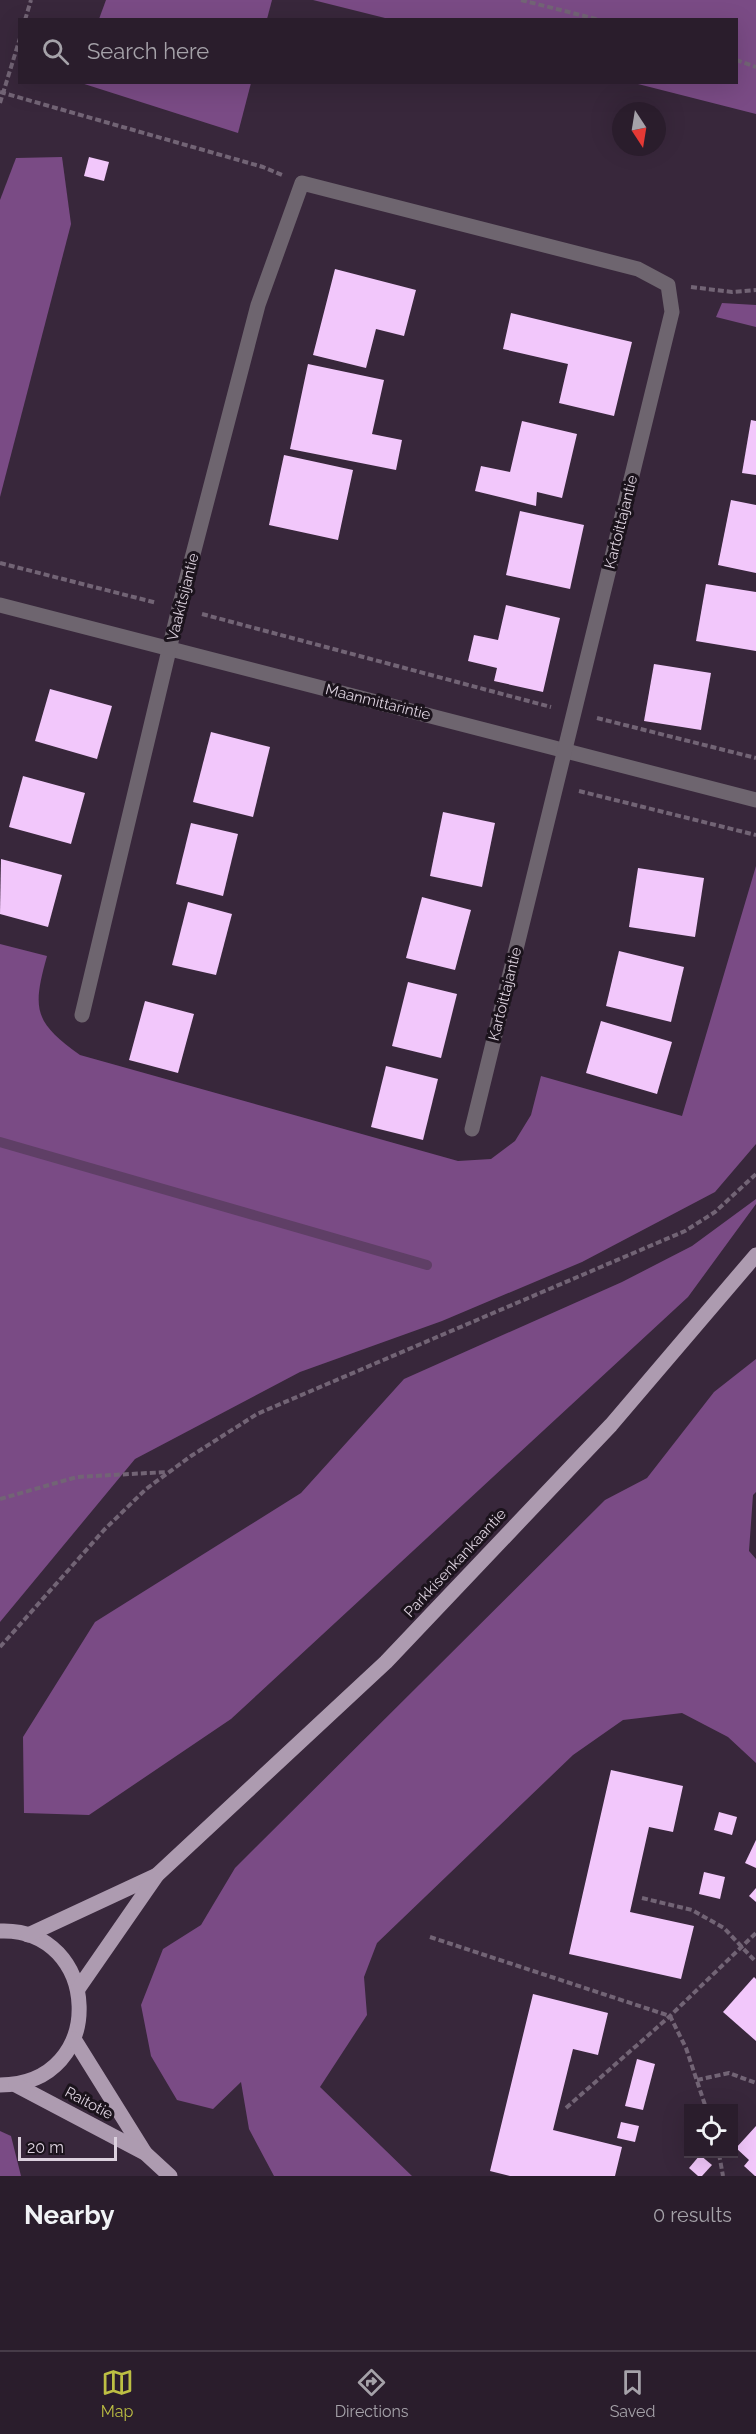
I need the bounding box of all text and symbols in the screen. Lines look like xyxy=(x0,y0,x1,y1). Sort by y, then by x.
search box xyxy=(18,18,738,84)
icon: search xyxy=(39,35,72,68)
text: Search here xyxy=(87,38,209,64)
north arrow xyxy=(612,102,666,156)
street label: Kartoittajantie xyxy=(601,473,641,571)
street label: Vaakitsijantie xyxy=(163,551,203,643)
street label: Maanmittarintie xyxy=(324,680,433,724)
street label: Kartoittajantie xyxy=(485,945,525,1043)
street label: Parkkisenkankaantie xyxy=(400,1505,510,1621)
street label: Raitotie xyxy=(62,2083,116,2123)
map controls xyxy=(684,2104,738,2158)
button: locate xyxy=(684,2104,738,2158)
scale bar xyxy=(18,2134,117,2162)
text: 20 m xyxy=(27,2138,64,2157)
text: Nearby xyxy=(24,2200,114,2230)
text: 0 results xyxy=(653,2203,732,2227)
tab: Map xyxy=(101,2366,134,2421)
tab: Directions xyxy=(335,2366,409,2421)
tab: Saved xyxy=(610,2366,655,2421)

